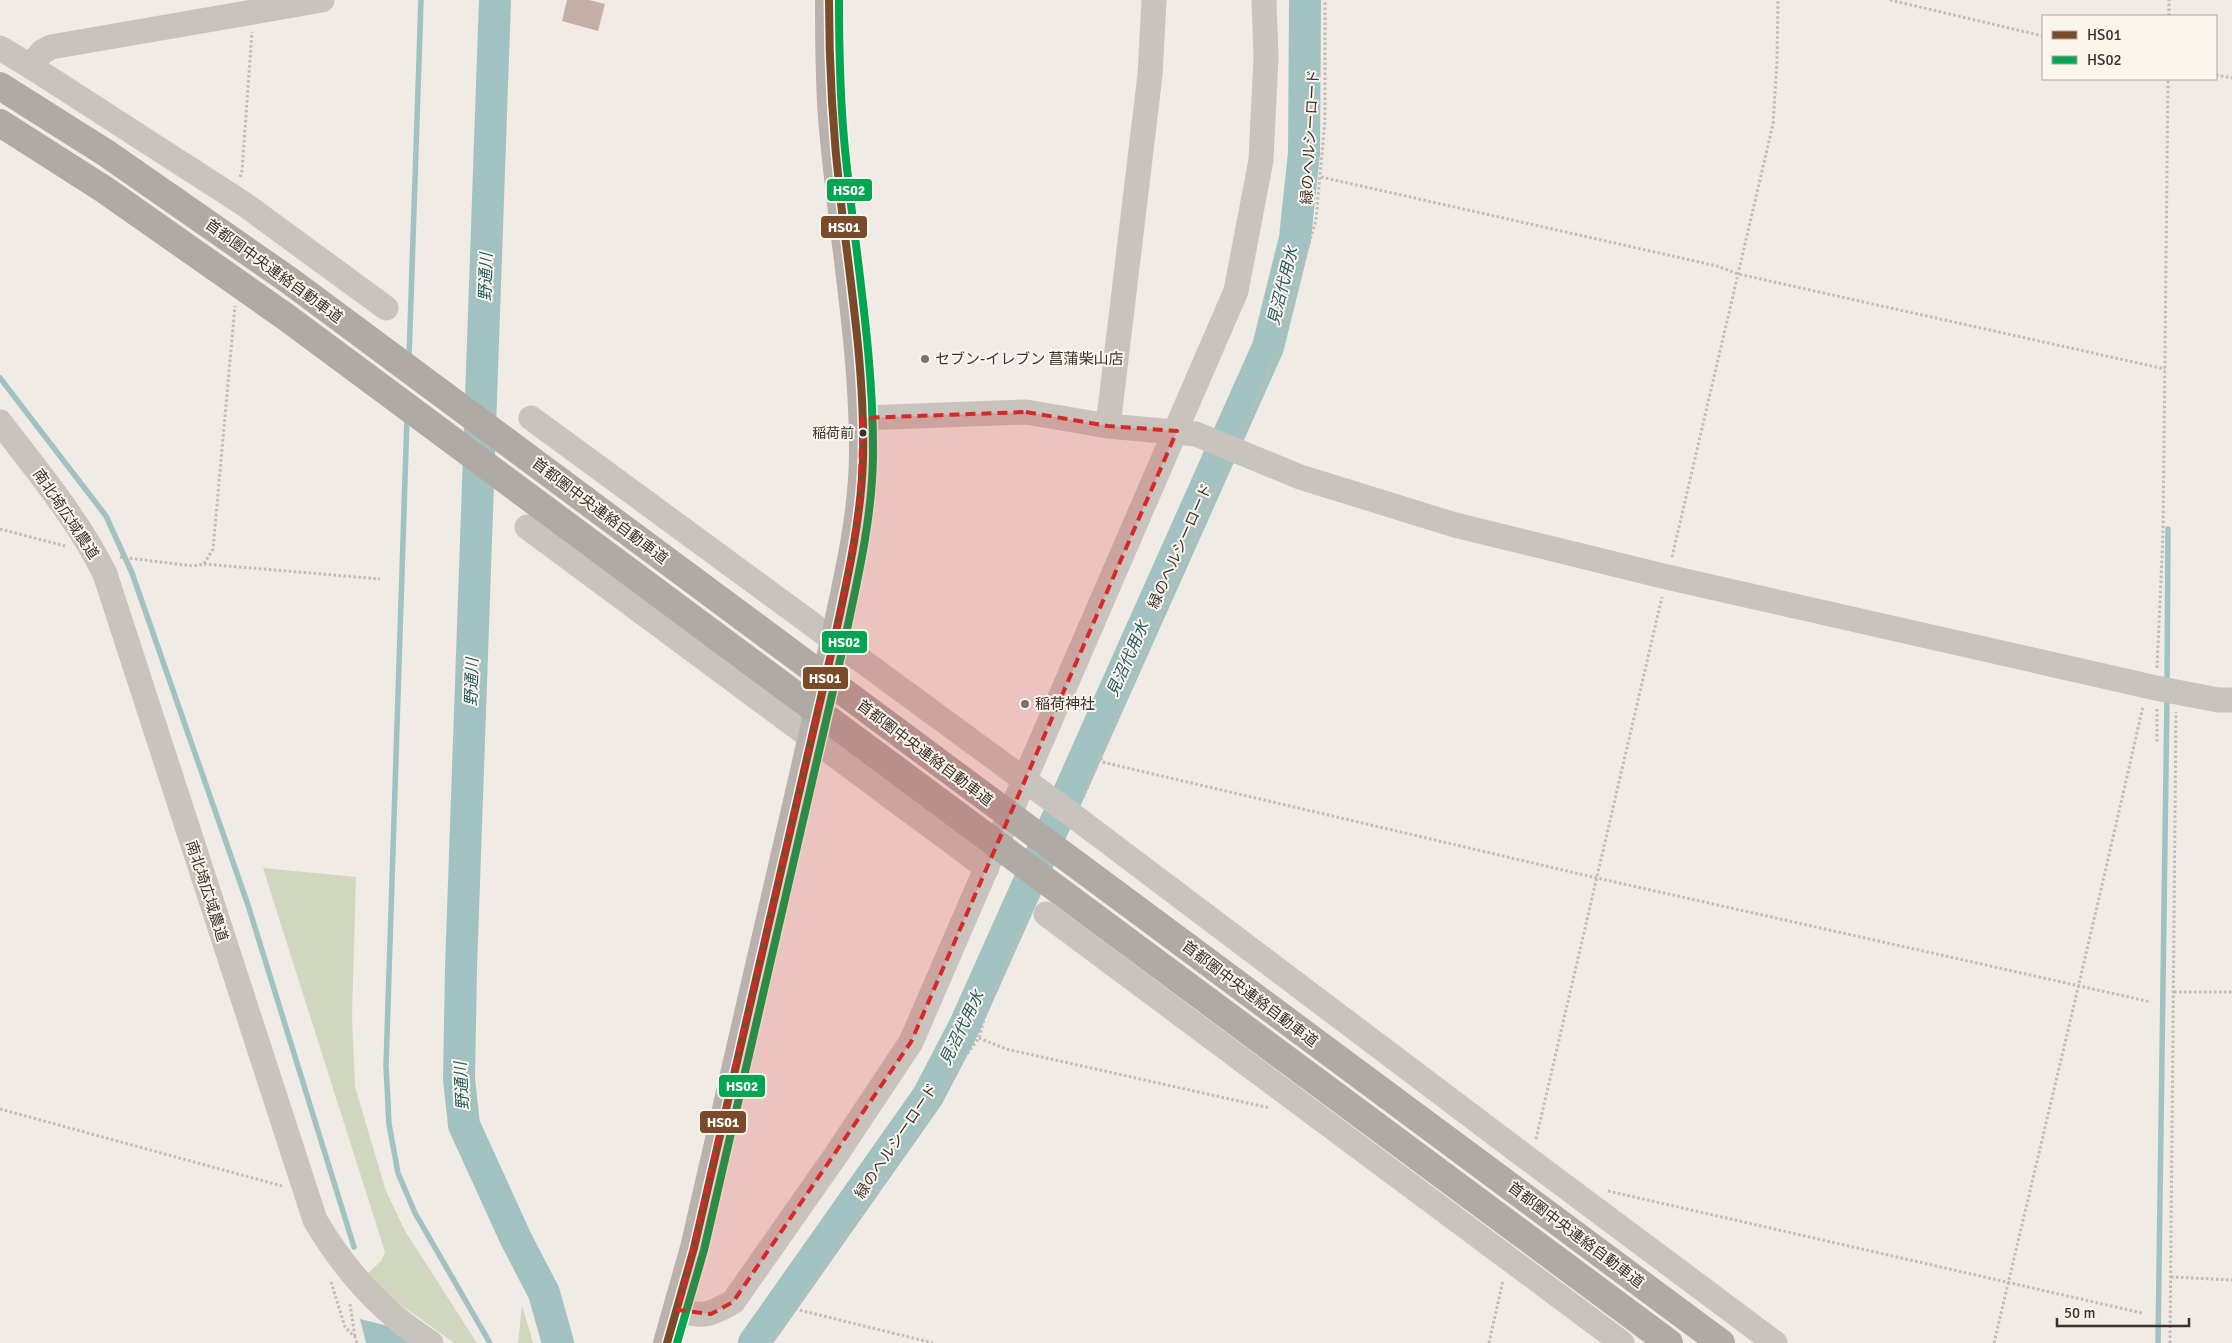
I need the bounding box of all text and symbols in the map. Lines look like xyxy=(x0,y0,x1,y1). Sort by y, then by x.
legend xyxy=(2042,15,2217,80)
text: HS01 xyxy=(2087,26,2122,44)
text: HS02 xyxy=(2087,51,2122,69)
street label: 緑のヘルシーロード xyxy=(1297,69,1323,205)
line badge: HS02 xyxy=(826,178,873,202)
text: HS02 xyxy=(833,182,865,199)
street label: 首都圏中央連絡自動車道 xyxy=(202,215,346,327)
line badge: HS01 xyxy=(820,215,868,239)
text: HS01 xyxy=(828,219,861,236)
water label: 見沼代用水 xyxy=(1264,243,1303,327)
water label: 野通川 xyxy=(475,251,497,301)
place label: セブン-イレブン 菖蒲柴山店 xyxy=(935,350,1124,368)
marker: セブン-イレブン 菖蒲柴山店 xyxy=(919,353,931,365)
place label: 稲荷前 xyxy=(812,425,854,442)
marker: 稲荷前 xyxy=(858,428,868,438)
street label: 首都圏中央連絡自動車道 xyxy=(529,454,671,568)
street label: 南北埼広域農道 xyxy=(29,465,103,563)
street label: 緑のヘルシーロード xyxy=(1144,481,1216,611)
water label: 見沼代用水 xyxy=(1103,617,1154,700)
line badge: HS02 xyxy=(821,630,868,654)
text: HS02 xyxy=(828,634,860,651)
water label: 野通川 xyxy=(461,656,483,706)
line badge: HS01 xyxy=(802,666,849,690)
text: HS01 xyxy=(809,670,842,687)
place label: 稲荷神社 xyxy=(1035,695,1095,713)
street label: 首都圏中央連絡自動車道 xyxy=(854,696,996,810)
marker: 稲荷神社 xyxy=(1019,698,1031,710)
street label: 南北埼広域農道 xyxy=(182,838,232,944)
street label: 首都圏中央連絡自動車道 xyxy=(1179,937,1321,1051)
water label: 見沼代用水 xyxy=(935,986,989,1068)
water label: 野通川 xyxy=(451,1060,473,1110)
line badge: HS02 xyxy=(718,1074,766,1098)
text: HS02 xyxy=(726,1078,758,1095)
street label: 緑のヘルシーロード xyxy=(851,1080,941,1202)
line badge: HS01 xyxy=(699,1110,747,1134)
text: HS01 xyxy=(707,1114,740,1131)
street label: 首都圏中央連絡自動車道 xyxy=(1505,1178,1647,1292)
scale bar xyxy=(2057,1296,2190,1328)
text: 50 m xyxy=(2064,1304,2095,1322)

